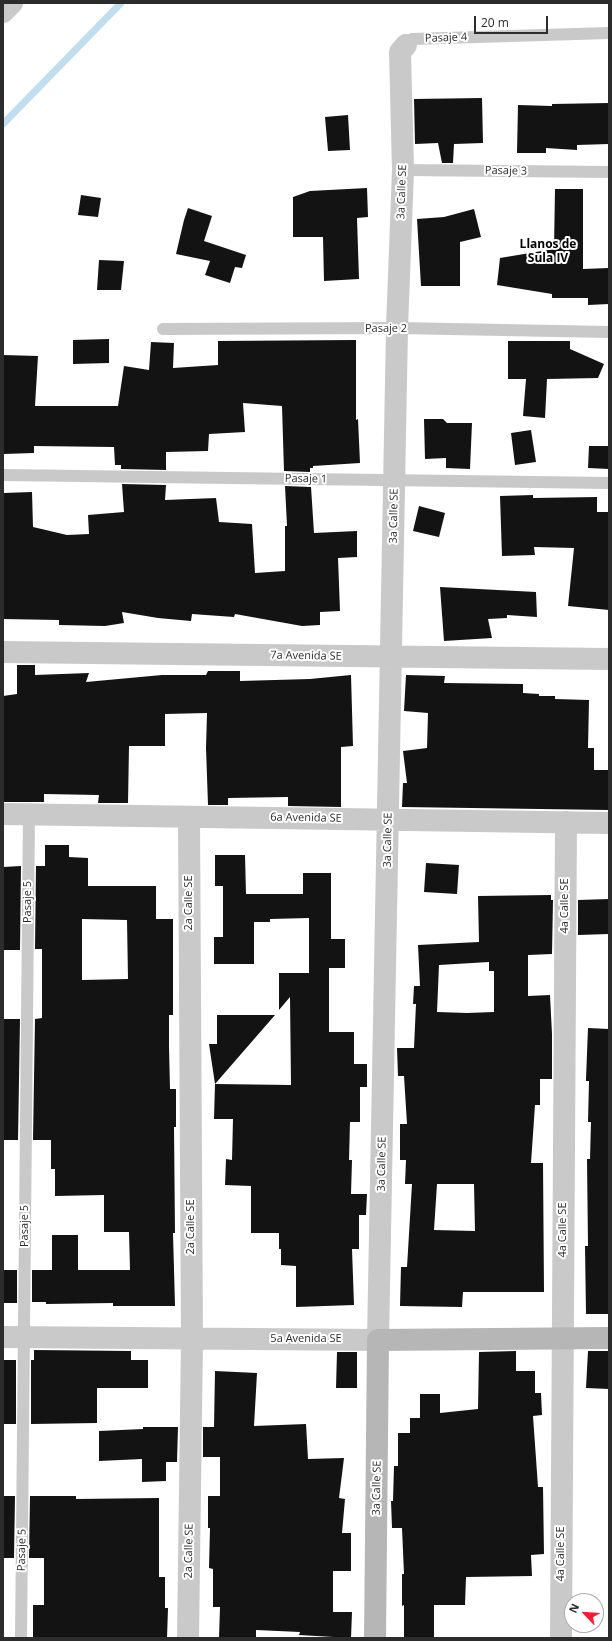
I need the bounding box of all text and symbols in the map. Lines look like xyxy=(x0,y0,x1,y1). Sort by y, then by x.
scale bar xyxy=(476,8,550,34)
text: 20 m xyxy=(481,14,509,31)
street label: Pasaje 4 xyxy=(425,31,467,45)
street label: 3a Calle SE xyxy=(394,164,410,220)
street label: Pasaje 3 xyxy=(485,164,527,178)
district label: Llanos de Sula IV xyxy=(520,238,576,266)
street label: Pasaje 2 xyxy=(365,322,407,336)
street label: Pasaje 1 xyxy=(285,472,327,486)
street label: 3a Calle SE xyxy=(387,488,401,544)
street label: 7a Avenida SE xyxy=(270,649,342,663)
street label: 6a Avenida SE xyxy=(270,811,342,825)
street label: 3a Calle SE xyxy=(381,812,395,868)
street label: 2a Calle SE xyxy=(182,875,196,931)
street label: 4a Calle SE xyxy=(558,878,572,934)
street label: Pasaje 5 xyxy=(21,881,35,923)
street label: 3a Calle SE xyxy=(375,1136,389,1192)
street label: 2a Calle SE xyxy=(184,1199,198,1255)
street label: 4a Calle SE xyxy=(556,1202,570,1258)
street label: Pasaje 5 xyxy=(18,1205,32,1247)
street label: 5a Avenida SE xyxy=(270,1332,342,1346)
street label: 3a Calle SE xyxy=(370,1460,384,1516)
street label: 2a Calle SE xyxy=(182,1523,196,1579)
street label: 4a Calle SE xyxy=(554,1526,568,1582)
street label: Pasaje 5 xyxy=(15,1529,29,1571)
north arrow xyxy=(564,1593,604,1633)
text: N xyxy=(565,1601,582,1615)

